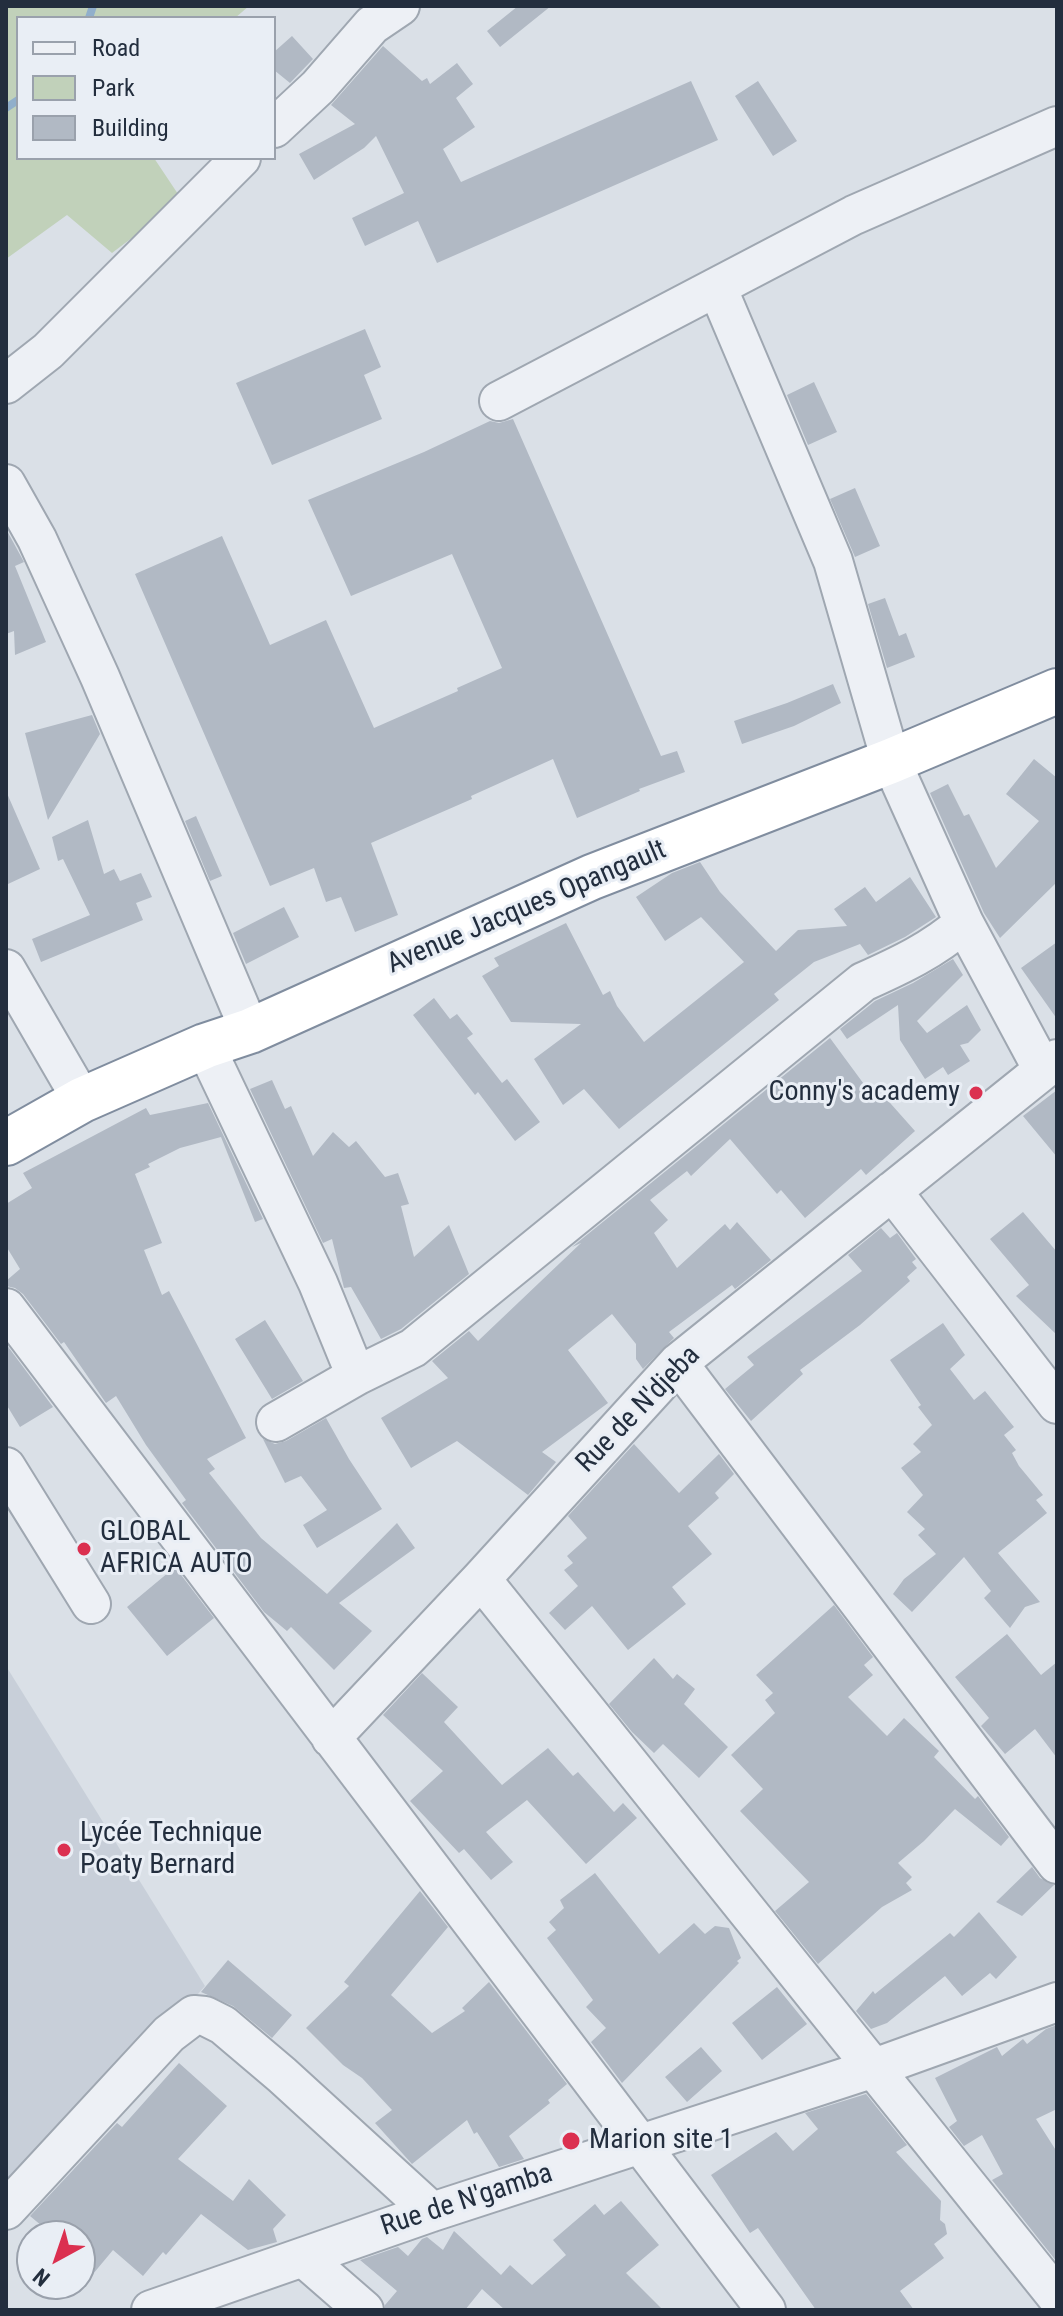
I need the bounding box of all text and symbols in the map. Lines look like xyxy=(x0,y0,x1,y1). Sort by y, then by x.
legend xyxy=(16,16,276,160)
text: Road xyxy=(92,34,140,62)
text: Park xyxy=(92,74,135,102)
text: Building xyxy=(92,114,169,142)
street label: Avenue Jacques Opangault xyxy=(382,834,672,982)
place label: Conny's academy xyxy=(769,1076,960,1110)
marker: Conny's academy xyxy=(967,1084,985,1102)
street label: Rue de N'djeba xyxy=(570,1340,708,1480)
place label: GLOBAL AFRICA AUTO xyxy=(100,1516,253,1582)
marker: GLOBAL AFRICA AUTO xyxy=(75,1540,93,1558)
place label: Lycée Technique Poaty Bernard xyxy=(80,1817,262,1883)
marker: Lycée Technique Poaty Bernard xyxy=(55,1841,73,1859)
place label: Marion site 1 xyxy=(589,2124,733,2158)
marker: Marion site 1 xyxy=(560,2130,582,2152)
street label: Rue de N'gamba xyxy=(377,2157,557,2245)
north arrow xyxy=(16,2220,96,2300)
text: N xyxy=(28,2263,55,2291)

